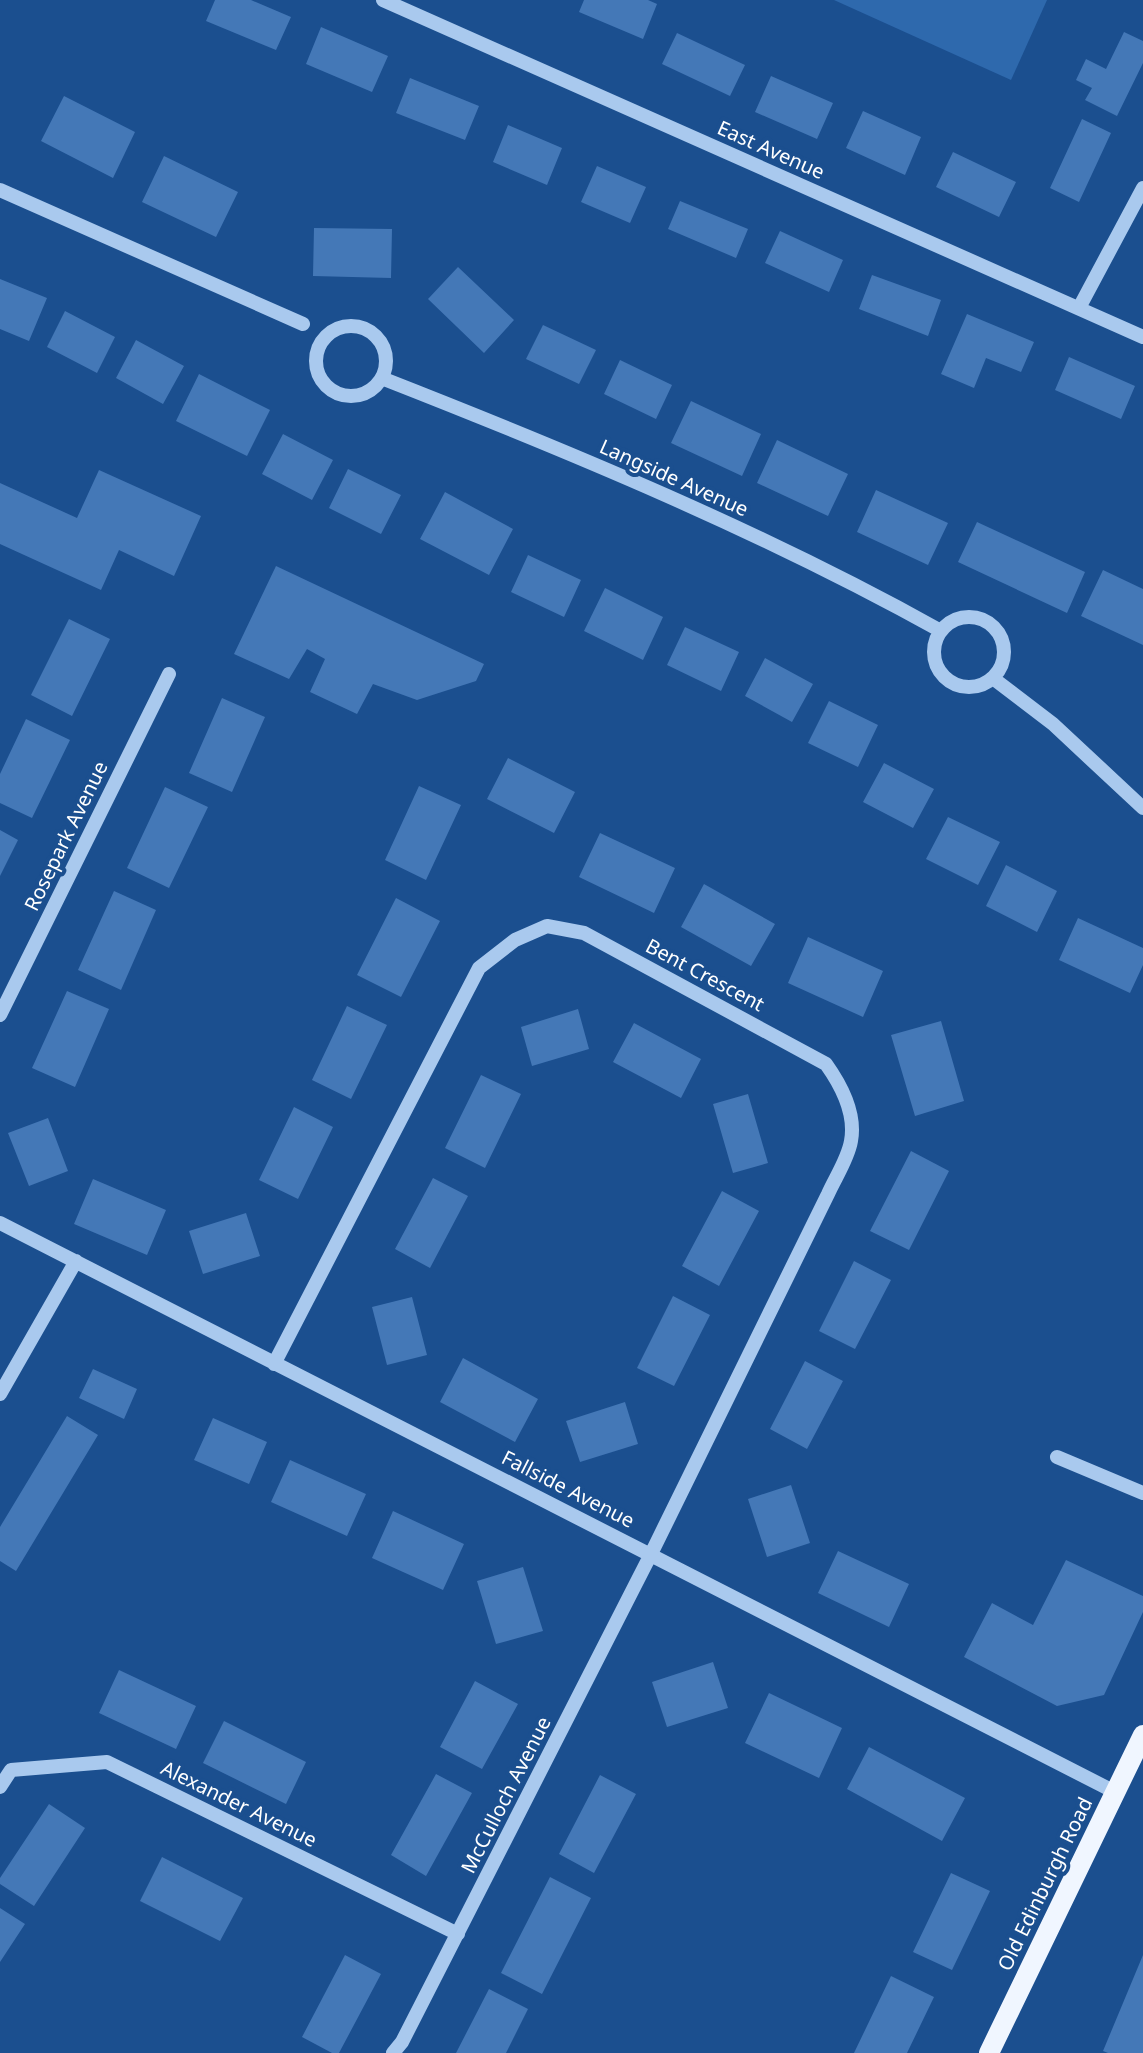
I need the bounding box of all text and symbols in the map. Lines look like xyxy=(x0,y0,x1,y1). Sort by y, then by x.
street label: East Avenue xyxy=(713,114,829,185)
street label: Langside Avenue xyxy=(596,433,753,522)
street label: Rosepark Avenue xyxy=(18,756,113,915)
street label: Bent Crescent xyxy=(641,932,769,1017)
street label: Fallside Avenue xyxy=(497,1443,639,1534)
street label: McCulloch Avenue xyxy=(454,1712,557,1878)
street label: Alexander Avenue xyxy=(157,1754,322,1853)
street label: Old Edinburgh Road xyxy=(991,1793,1098,1975)

